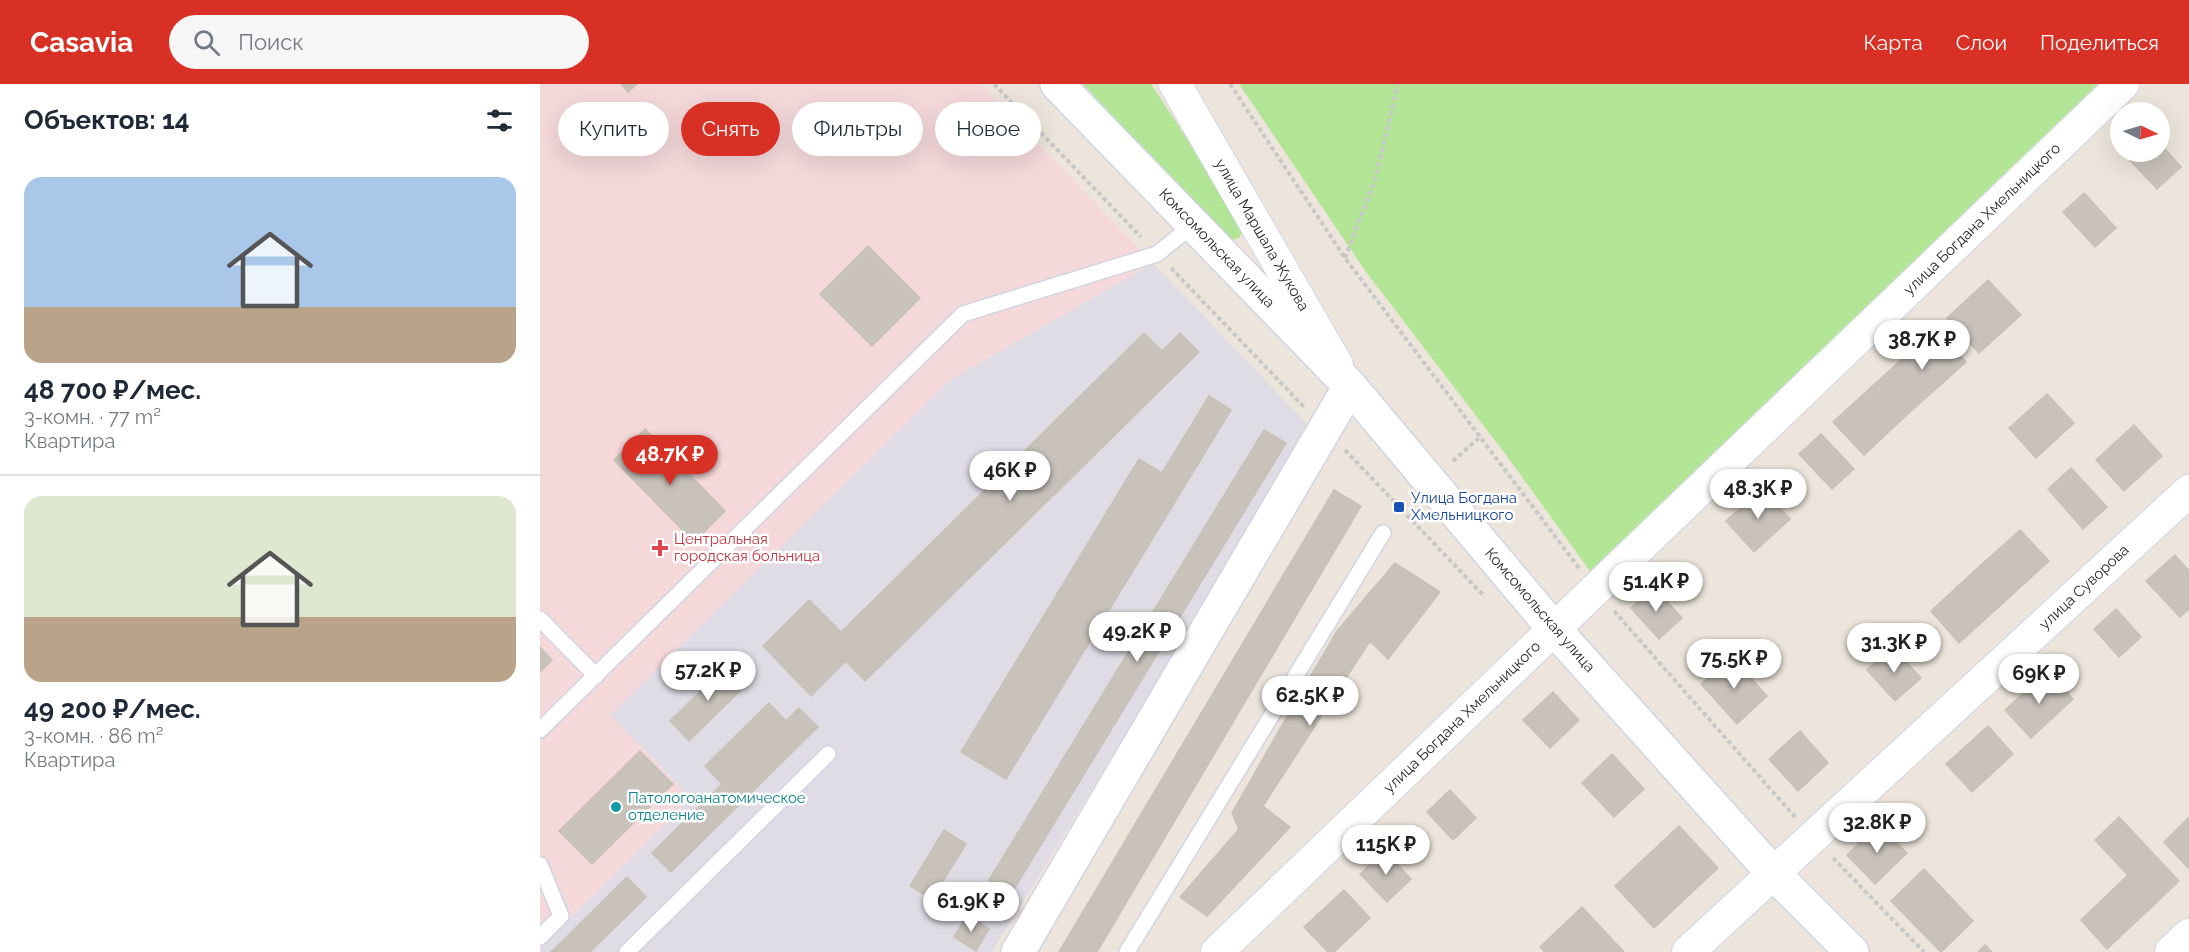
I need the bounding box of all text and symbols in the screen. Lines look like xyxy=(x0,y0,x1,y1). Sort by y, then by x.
search box xyxy=(169,15,589,69)
text: Casavia xyxy=(30,26,133,59)
icon: search xyxy=(190,26,223,59)
text: Поиск xyxy=(238,29,304,55)
text: Карта xyxy=(1864,30,1923,55)
text: Слои xyxy=(1956,30,2007,55)
text: Поделиться xyxy=(2040,30,2159,55)
chip: Купить xyxy=(558,102,669,156)
chip: Снять xyxy=(681,102,780,156)
chip: Фильтры xyxy=(792,102,923,156)
chip: Новое xyxy=(935,102,1041,156)
north arrow xyxy=(2110,102,2170,162)
map controls xyxy=(2110,102,2170,162)
icon: filters xyxy=(483,104,516,137)
text: Объектов: 14 xyxy=(24,105,190,135)
street label: улица Богдана Хмельницкого xyxy=(1900,139,2064,299)
street label: улица Маршала Жукова xyxy=(1211,156,1313,314)
street label: Комсомольская улица xyxy=(1155,185,1279,311)
icon: home xyxy=(216,216,324,324)
pin: 38.7K ₽ xyxy=(1867,320,1977,371)
text: 38.7K ₽ xyxy=(1888,327,1956,351)
text: 48 700 ₽/мес. xyxy=(24,375,201,405)
text: 3-комн. · 77 m² xyxy=(24,405,161,429)
text: Квартира xyxy=(24,429,115,453)
pin: 48.7K ₽ xyxy=(615,435,725,486)
text: 48.7K ₽ xyxy=(636,442,704,466)
pin: 46K ₽ xyxy=(968,451,1052,502)
text: 46K ₽ xyxy=(983,458,1037,482)
pin: 48.3K ₽ xyxy=(1703,469,1813,520)
text: 48.3K ₽ xyxy=(1724,476,1792,500)
place label: Улица Богдана Хмельницкого xyxy=(1411,489,1517,524)
marker: Улица Богдана Хмельницкого xyxy=(1392,500,1406,514)
place label: Центральная городская больница xyxy=(674,530,820,565)
icon: home xyxy=(216,535,324,643)
marker: Центральная городская больница xyxy=(651,539,669,557)
street label: улица Суворова xyxy=(2035,541,2133,633)
street label: Комсомольская улица xyxy=(1481,544,1599,676)
pin: 51.4K ₽ xyxy=(1601,562,1711,613)
text: 51.4K ₽ xyxy=(1623,569,1689,593)
pin: 49.2K ₽ xyxy=(1082,612,1192,663)
text: 49.2K ₽ xyxy=(1103,619,1171,643)
pin: 31.3K ₽ xyxy=(1839,623,1949,674)
text: 31.3K ₽ xyxy=(1861,630,1927,654)
street label: улица Богдана Хмельницкого xyxy=(1380,637,1544,797)
pin: 75.5K ₽ xyxy=(1679,639,1789,690)
text: 75.5K ₽ xyxy=(1700,646,1768,670)
pin: 57.2K ₽ xyxy=(653,651,763,702)
pin: 69K ₽ xyxy=(1997,654,2081,705)
text: 57.2K ₽ xyxy=(675,658,741,682)
text: 69K ₽ xyxy=(2012,661,2066,685)
pin: 62.5K ₽ xyxy=(1255,676,1365,727)
text: 62.5K ₽ xyxy=(1276,683,1344,707)
text: 49 200 ₽/мес. xyxy=(24,694,201,724)
text: 3-комн. · 86 m² xyxy=(24,724,163,748)
text: Квартира xyxy=(24,748,115,772)
place label: Патологоанатомическое отделение xyxy=(628,789,806,824)
marker: Патологоанатомическое отделение xyxy=(609,800,623,814)
pin: 32.8K ₽ xyxy=(1822,803,1932,854)
text: 32.8K ₽ xyxy=(1843,810,1911,834)
pin: 115K ₽ xyxy=(1337,825,1435,876)
text: 115K ₽ xyxy=(1356,832,1416,856)
pin: 61.9K ₽ xyxy=(916,882,1026,933)
text: 61.9K ₽ xyxy=(937,889,1005,913)

